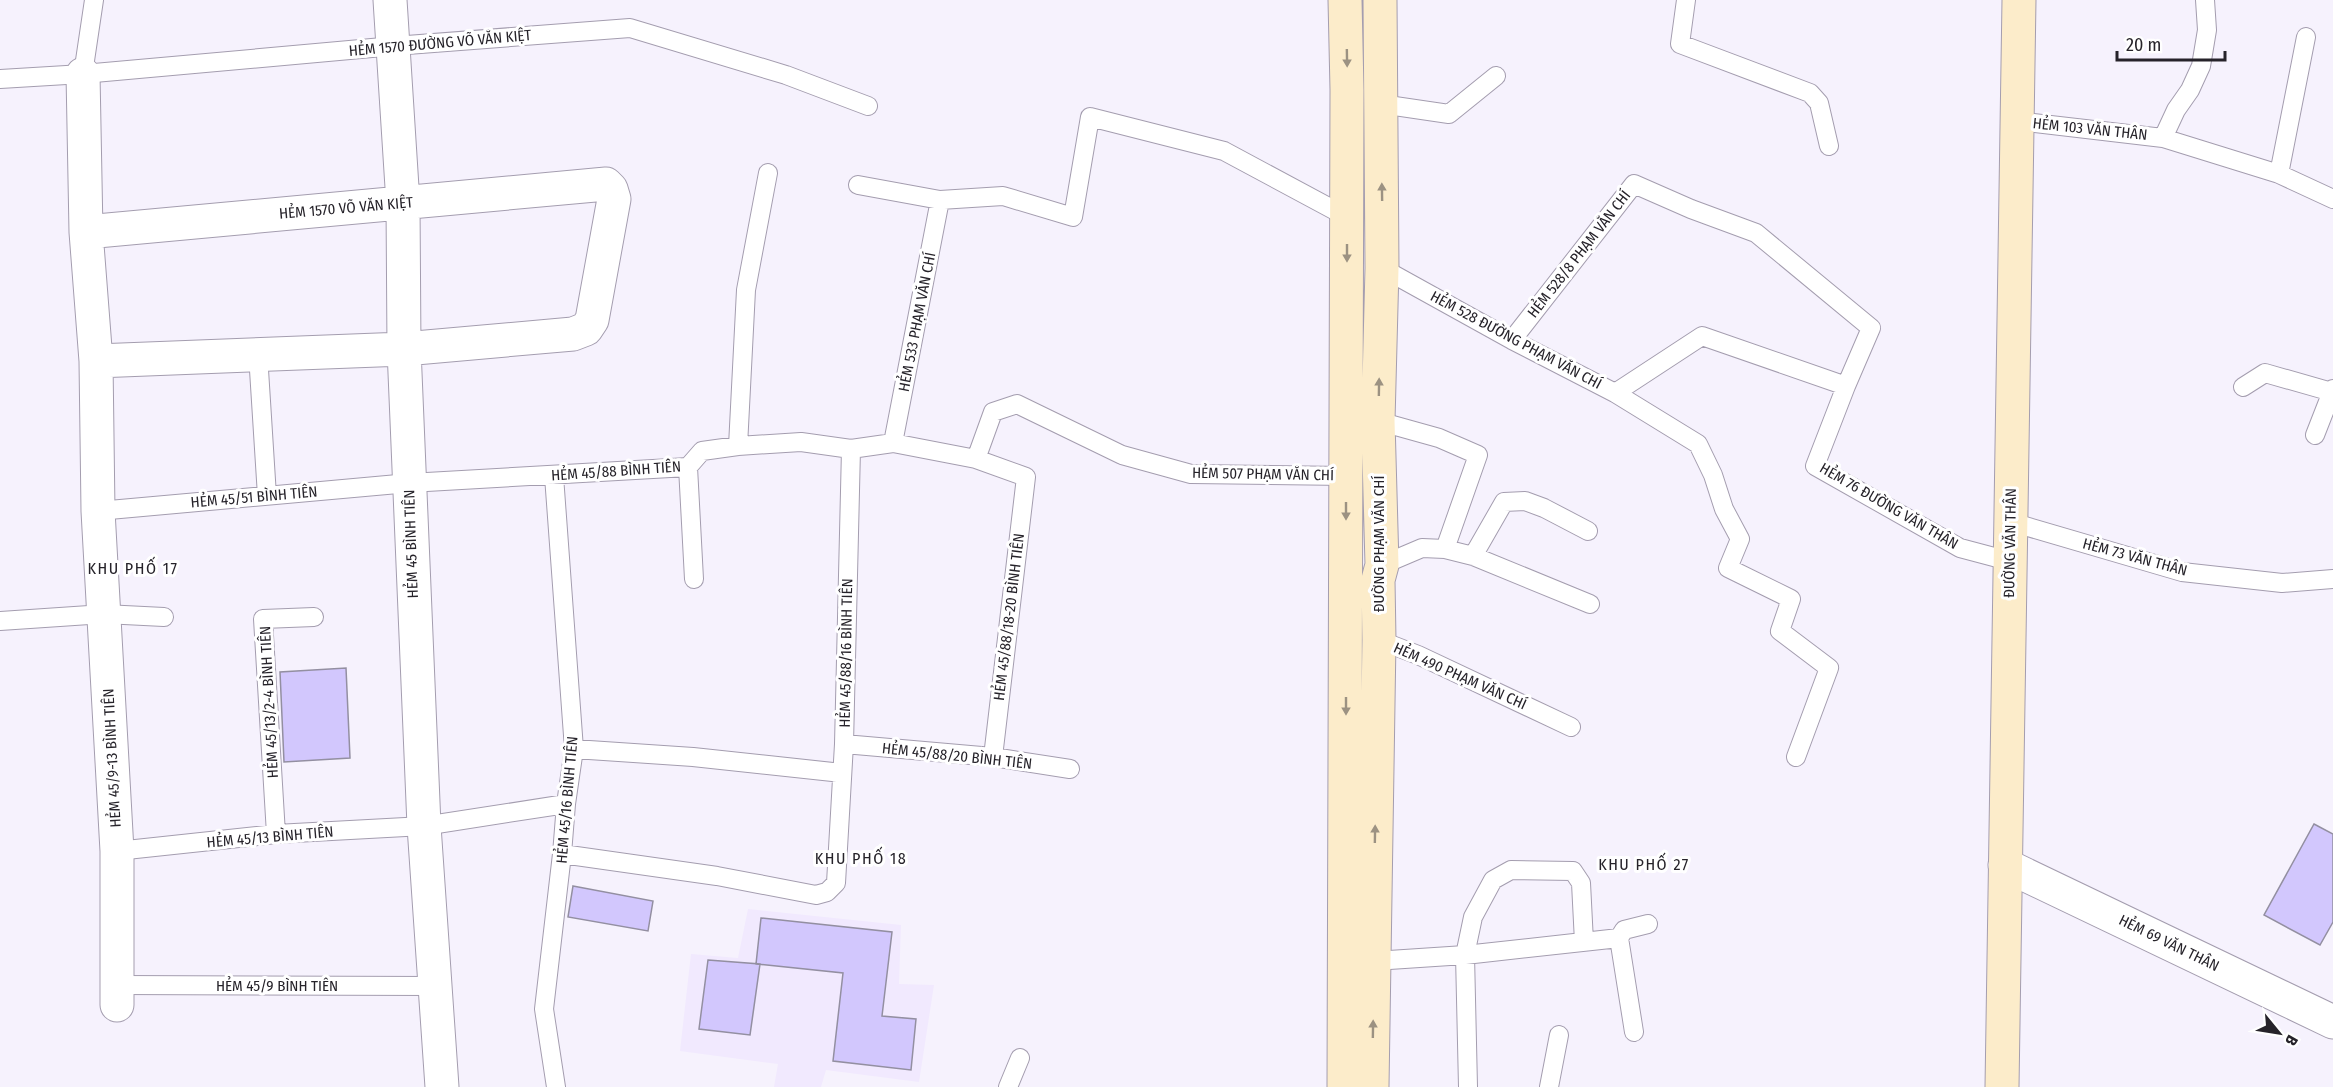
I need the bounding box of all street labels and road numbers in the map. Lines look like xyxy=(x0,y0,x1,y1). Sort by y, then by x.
street label: HẺM 1570 ĐƯỜNG VÕ VĂN KIỆT xyxy=(348,25,532,60)
street label: HẺM 103 VĂN THÂN xyxy=(2032,113,2148,144)
street label: HẺM 528/8 PHẠM VĂN CHÍ xyxy=(1523,186,1634,321)
street label: HẺM 1570 VÕ VĂN KIỆT xyxy=(278,192,414,223)
street label: HẺM 533 PHẠM VĂN CHÍ xyxy=(894,250,939,393)
street label: HẺM 528 ĐƯỜNG PHẠM VĂN CHÍ xyxy=(1427,286,1605,393)
street label: HẺM 45/88 BÌNH TIÊN xyxy=(550,456,682,485)
street label: HẺM 76 ĐƯỜNG VĂN THÂN xyxy=(1817,458,1962,553)
street label: HẺM 507 PHẠM VĂN CHÍ xyxy=(1192,463,1334,484)
street label: ĐƯỜNG PHẠM VĂN CHÍ xyxy=(1370,476,1388,612)
street label: HẺM 45/51 BÌNH TIÊN xyxy=(190,481,318,512)
street label: ĐƯỜNG VĂN THÂN xyxy=(2000,488,2020,598)
street label: HẺM 45 BÌNH TIÊN xyxy=(399,489,422,599)
street label: HẺM 45/88/18-20 BÌNH TIÊN xyxy=(989,532,1028,702)
street label: HẺM 73 VĂN THÂN xyxy=(2081,533,2190,580)
street label: HẺM 45/88/16 BÌNH TIÊN xyxy=(835,578,856,728)
street label: HẺM 45/13/2-4 BÌNH TIÊN xyxy=(255,625,282,779)
street label: HẺM 490 PHẠM VĂN CHÍ xyxy=(1391,638,1530,713)
street label: HẺM 45/9-13 BÌNH TIÊN xyxy=(98,688,125,828)
street label: HẺM 45/16 BÌNH TIÊN xyxy=(551,735,582,864)
street label: HẺM 45/88/20 BÌNH TIÊN xyxy=(881,738,1033,773)
street label: HẺM 45/13 BÌNH TIÊN xyxy=(206,821,334,852)
street label: HẺM 69 VĂN THÂN xyxy=(2116,910,2223,975)
street label: HẺM 45/9 BÌNH TIÊN xyxy=(216,976,338,995)

